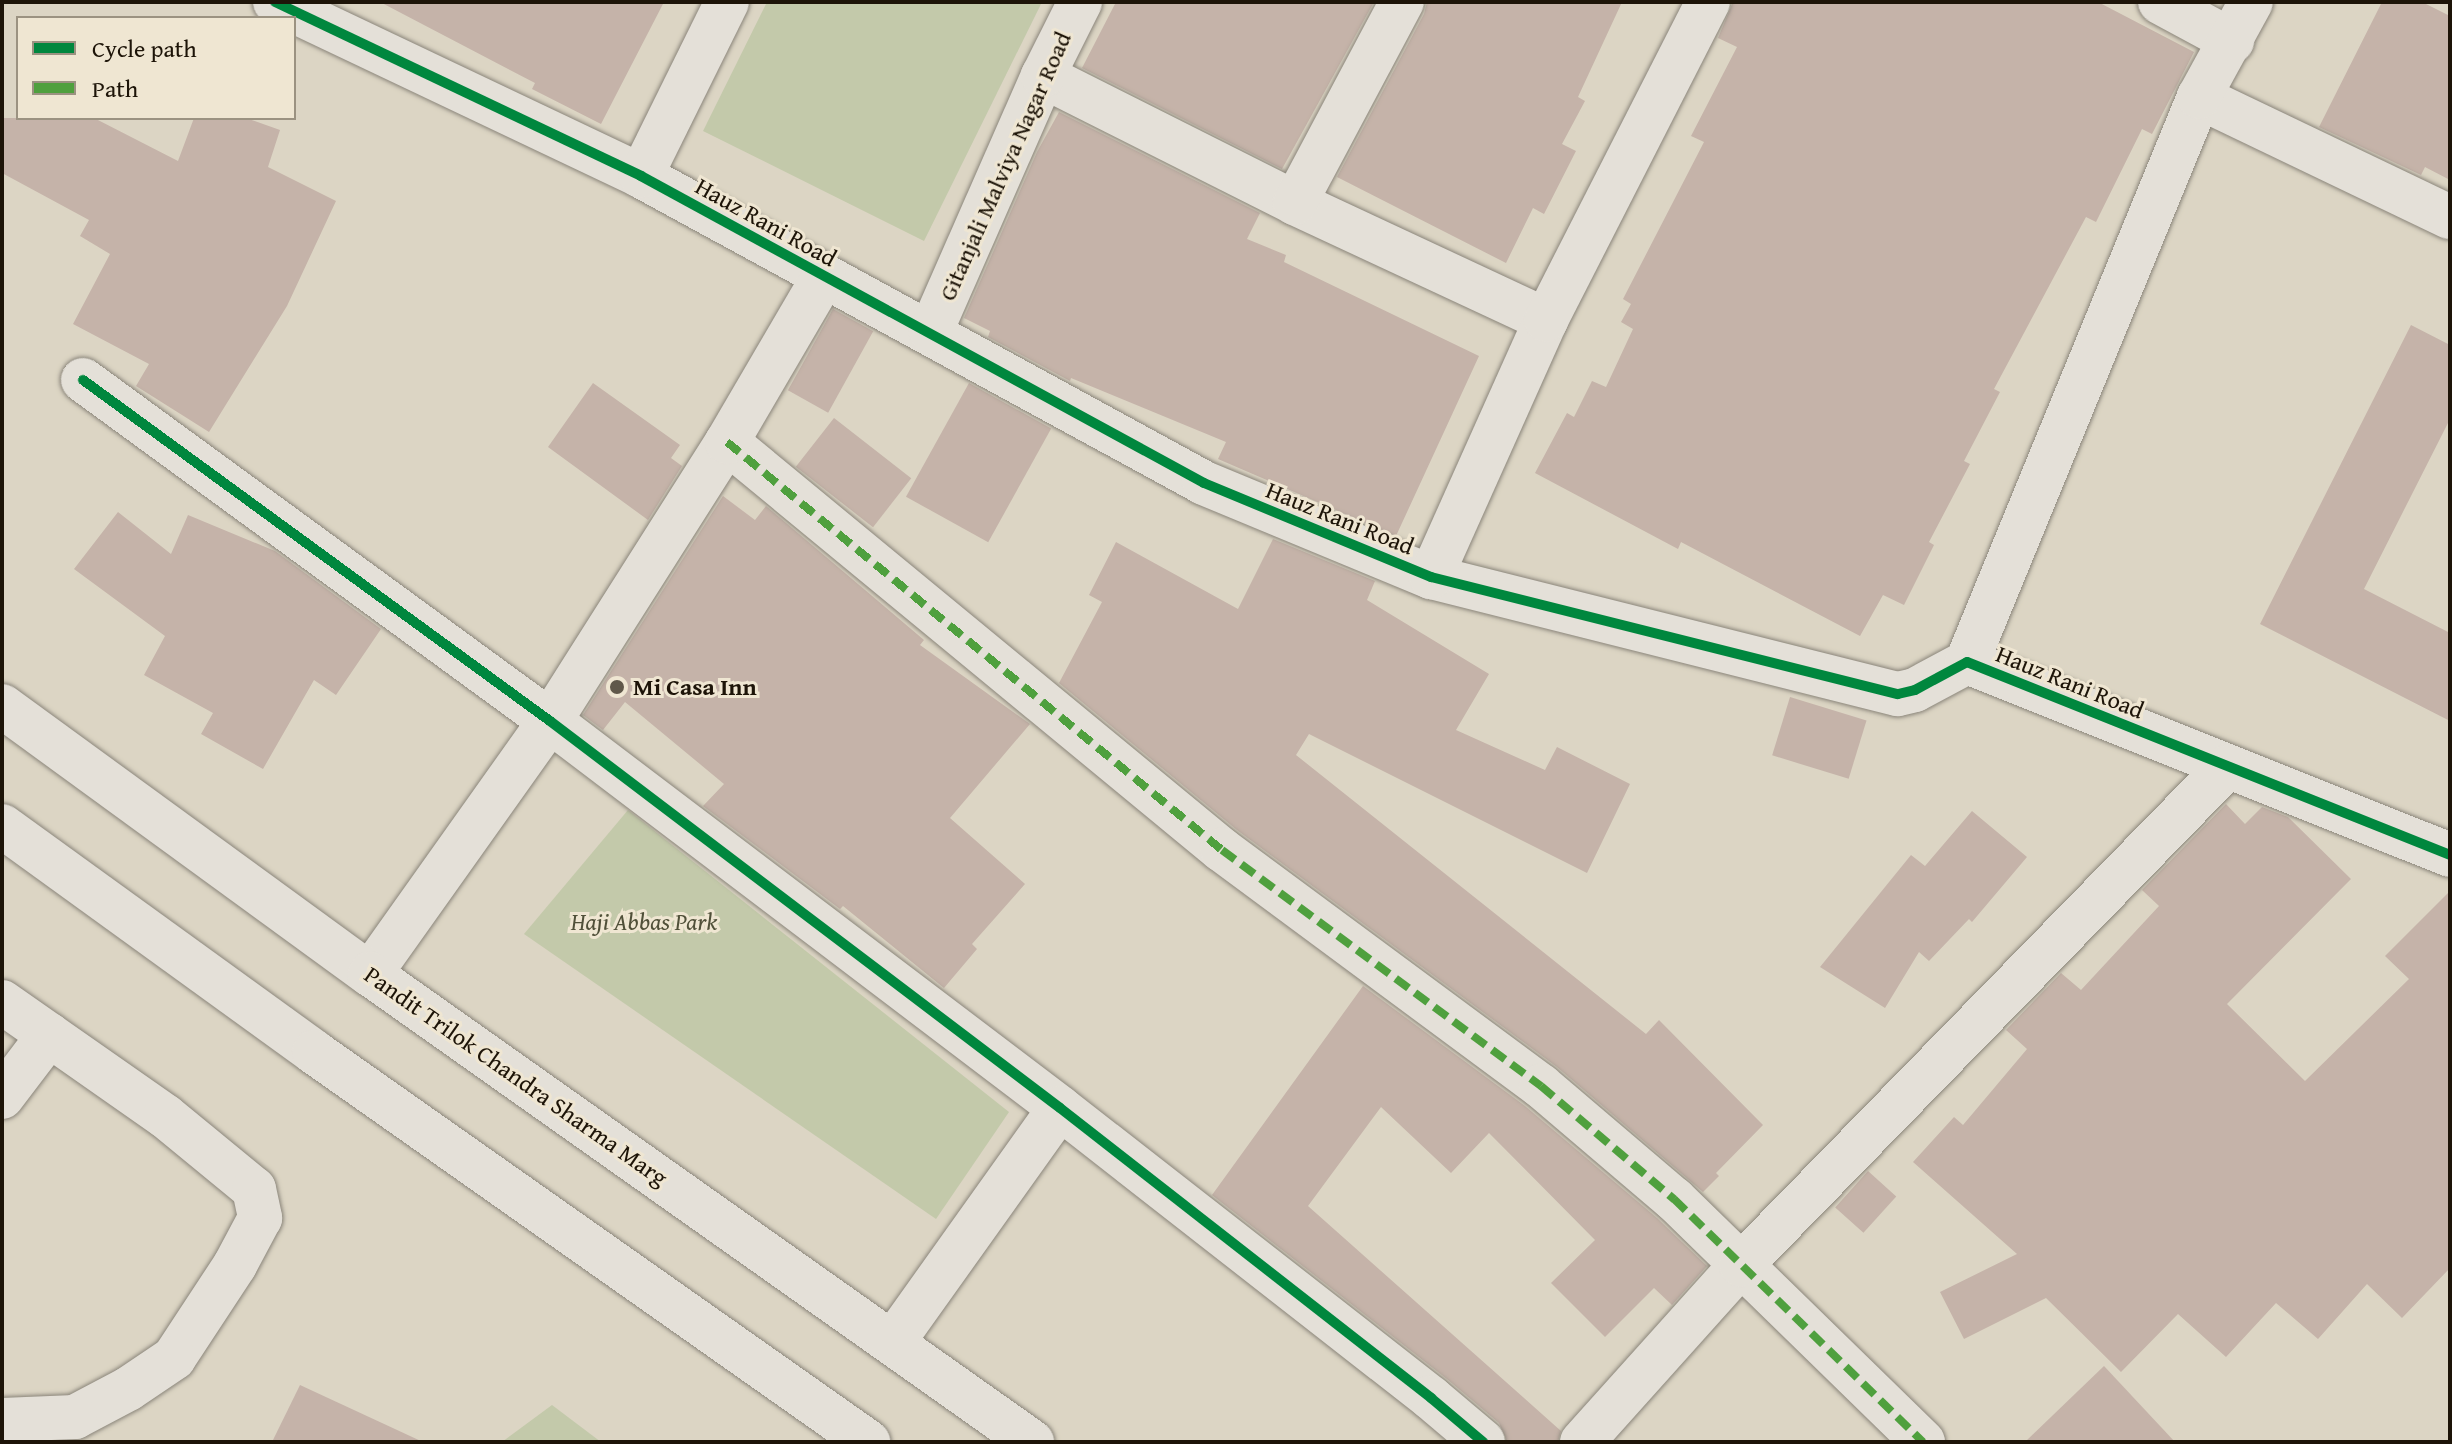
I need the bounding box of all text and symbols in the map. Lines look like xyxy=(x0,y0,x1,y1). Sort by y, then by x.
legend xyxy=(16,16,296,120)
street label: Gitanjali Malviya Nagar Road xyxy=(933,27,1077,305)
text: Cycle path xyxy=(92,31,197,66)
text: Path xyxy=(92,71,138,106)
street label: Hauz Rani Road xyxy=(690,171,842,273)
street label: Hauz Rani Road xyxy=(1262,475,1418,561)
street label: Hauz Rani Road xyxy=(1992,639,2148,725)
place label: Mi Casa Inn xyxy=(633,673,757,701)
marker: Mi Casa Inn xyxy=(608,678,626,696)
park label: Haji Abbas Park xyxy=(571,908,717,936)
street label: Pandit Trilok Chandra Sharma Marg xyxy=(359,960,673,1192)

